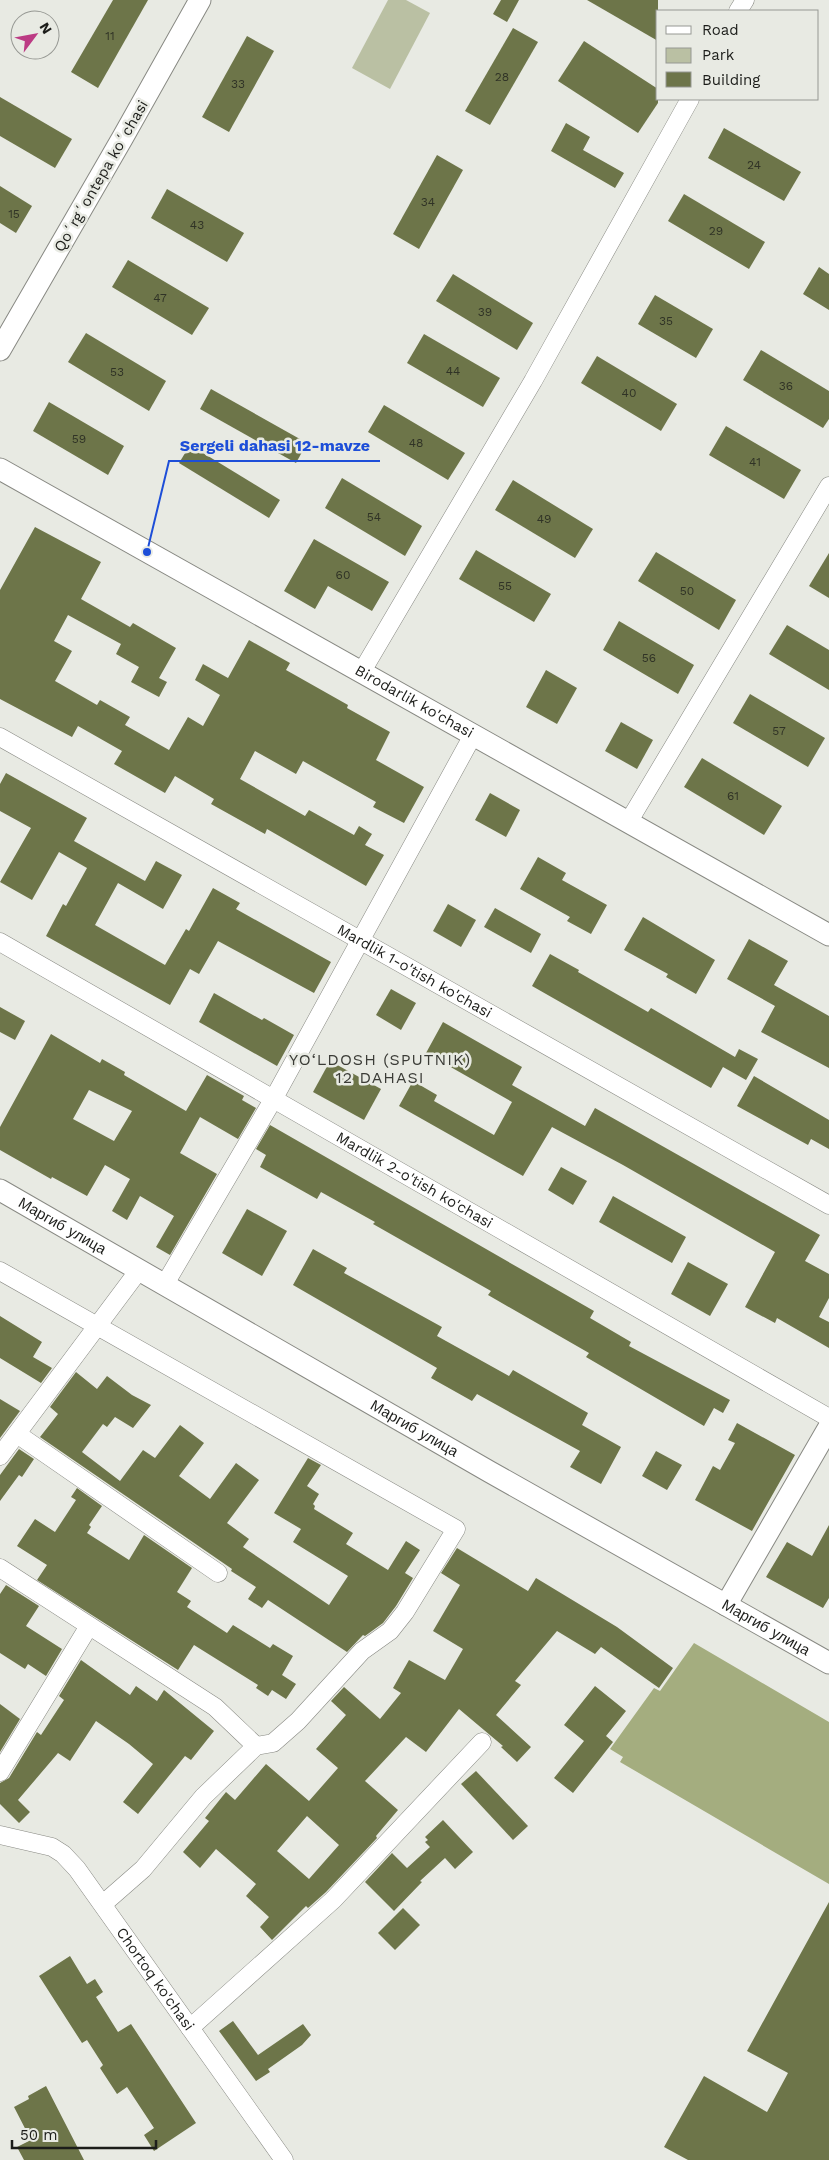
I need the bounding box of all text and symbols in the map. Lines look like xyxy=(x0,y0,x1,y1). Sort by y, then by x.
north arrow xyxy=(10,10,60,60)
legend xyxy=(656,10,819,100)
text: N xyxy=(36,19,56,37)
text: Road xyxy=(702,21,739,39)
house number: 11 xyxy=(105,29,115,43)
text: Park xyxy=(702,46,735,64)
house number: 28 xyxy=(495,70,509,84)
text: Building xyxy=(702,71,760,89)
house number: 33 xyxy=(231,77,245,91)
street label: Qoʻrgʻontepa koʻchasi xyxy=(50,97,152,255)
house number: 24 xyxy=(747,158,761,172)
house number: 34 xyxy=(421,195,435,209)
house number: 15 xyxy=(8,207,20,221)
house number: 43 xyxy=(190,218,204,232)
house number: 29 xyxy=(709,224,723,238)
house number: 47 xyxy=(153,291,167,305)
house number: 39 xyxy=(478,305,492,319)
house number: 35 xyxy=(659,314,673,328)
house number: 44 xyxy=(446,364,460,378)
house number: 53 xyxy=(110,365,124,379)
house number: 36 xyxy=(779,379,793,393)
house number: 40 xyxy=(622,386,636,400)
callout: Sergeli dahasi 12-mavze xyxy=(169,430,380,461)
house number: 59 xyxy=(72,432,86,446)
text: Sergeli dahasi 12-mavze xyxy=(180,436,370,455)
house number: 48 xyxy=(409,436,423,450)
house number: 41 xyxy=(749,455,761,469)
house number: 54 xyxy=(367,510,381,524)
house number: 49 xyxy=(537,512,551,526)
house number: 60 xyxy=(336,568,350,582)
house number: 55 xyxy=(498,579,512,593)
house number: 50 xyxy=(680,584,694,598)
house number: 56 xyxy=(642,651,656,665)
street label: Birodarlik ko'chasi xyxy=(352,661,477,742)
house number: 57 xyxy=(772,724,786,738)
house number: 61 xyxy=(727,789,739,803)
street label: Mardlik 1-o'tish ko'chasi xyxy=(334,920,495,1022)
district label: YO‘LDOSH (SPUTNIK) 12 DAHASI xyxy=(289,1050,471,1087)
street label: Mardlik 2-o'tish ko'chasi xyxy=(333,1128,496,1232)
street label: Маргиб улица xyxy=(15,1194,110,1259)
street label: Маргиб улица xyxy=(367,1396,462,1461)
street label: Маргиб улица xyxy=(719,1595,814,1660)
street label: Chortoq ko'chasi xyxy=(112,1924,198,2034)
scale bar xyxy=(12,2118,156,2150)
text: 50 m xyxy=(20,2126,57,2144)

